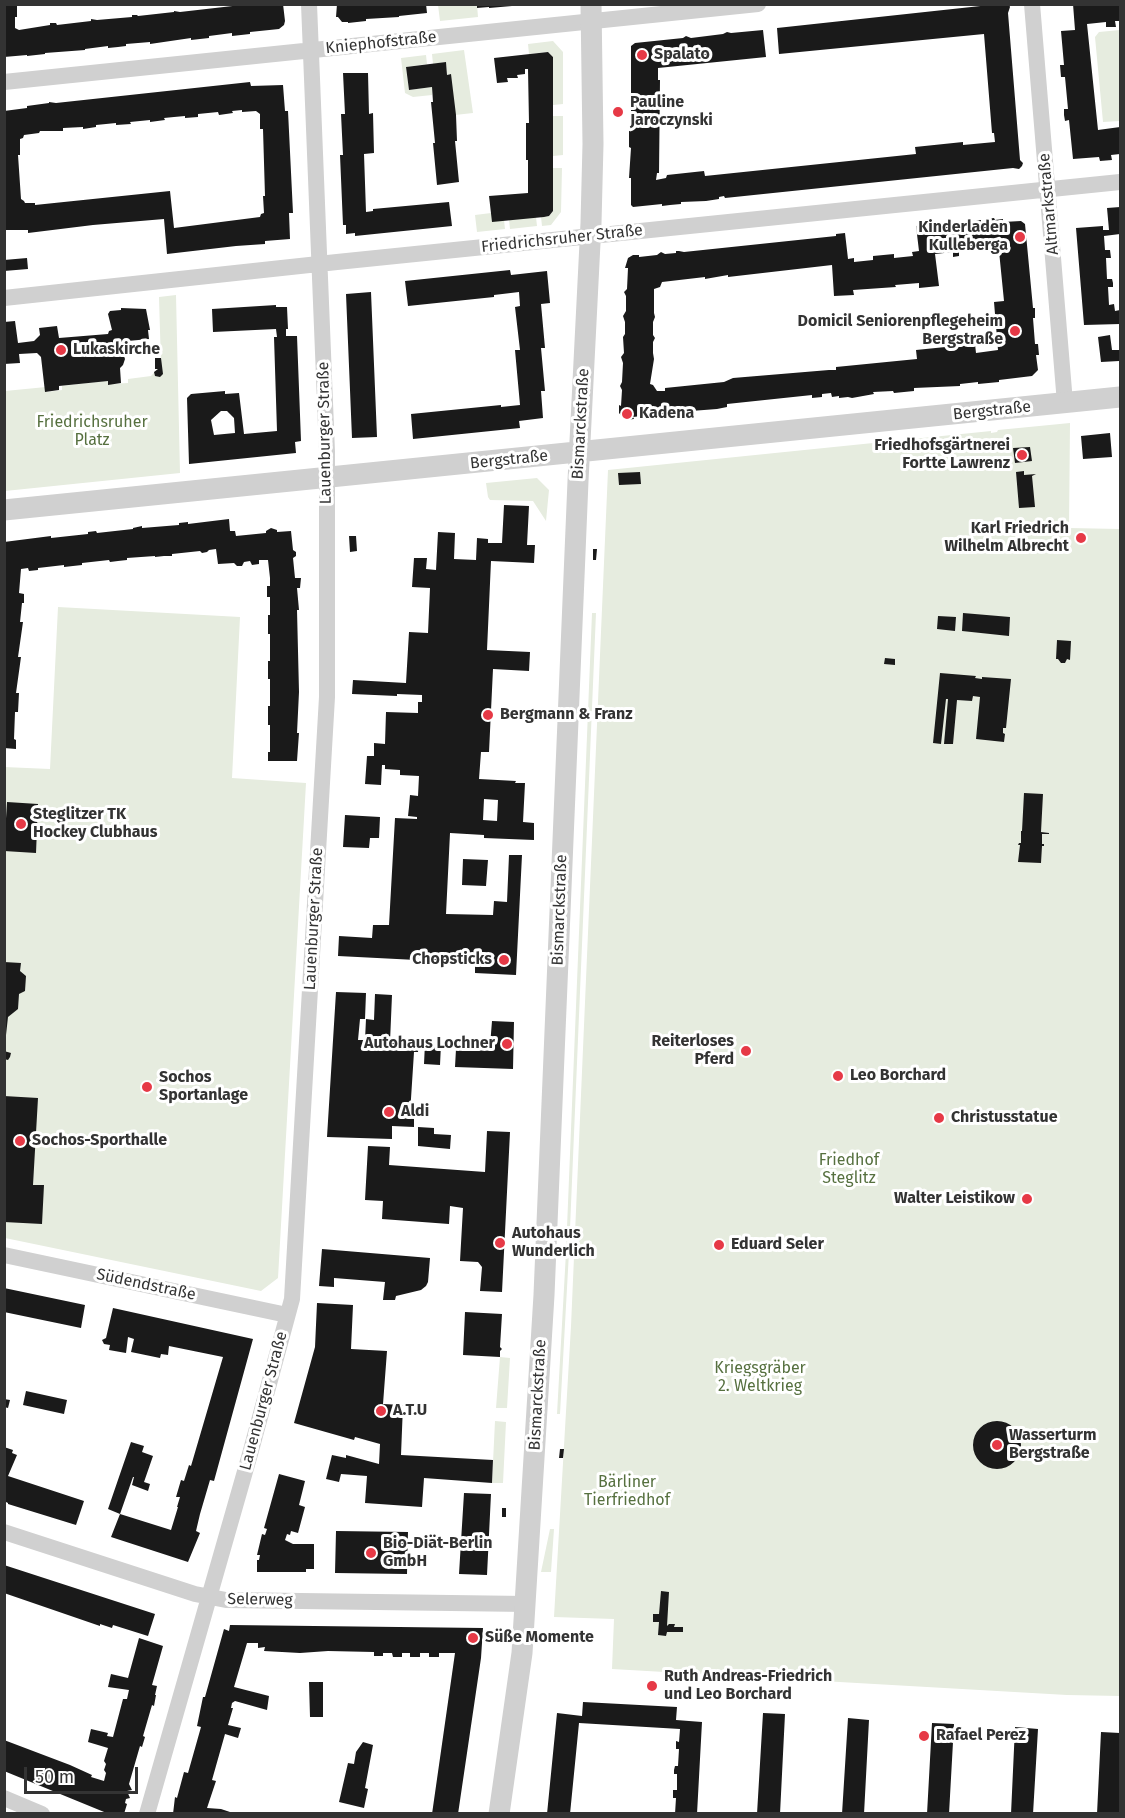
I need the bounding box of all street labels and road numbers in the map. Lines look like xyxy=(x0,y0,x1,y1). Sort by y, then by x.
street label: Kniephofstraße xyxy=(325,28,437,58)
street label: Altmarkstraße xyxy=(1035,152,1063,256)
street label: Friedrichsruher Straße xyxy=(480,221,644,257)
street label: Lauenburger Straße xyxy=(314,361,336,505)
street label: Bismarckstraße xyxy=(568,368,594,480)
street label: Bergstraße xyxy=(952,397,1032,425)
street label: Bergstraße xyxy=(469,446,549,474)
street label: Lauenburger Straße xyxy=(301,847,327,991)
street label: Bismarckstraße xyxy=(548,854,572,966)
street label: Südendstraße xyxy=(95,1265,197,1305)
street label: Lauenburger Straße xyxy=(236,1330,292,1472)
street label: Bismarckstraße xyxy=(525,1339,551,1451)
street label: Selerweg xyxy=(227,1590,293,1610)

